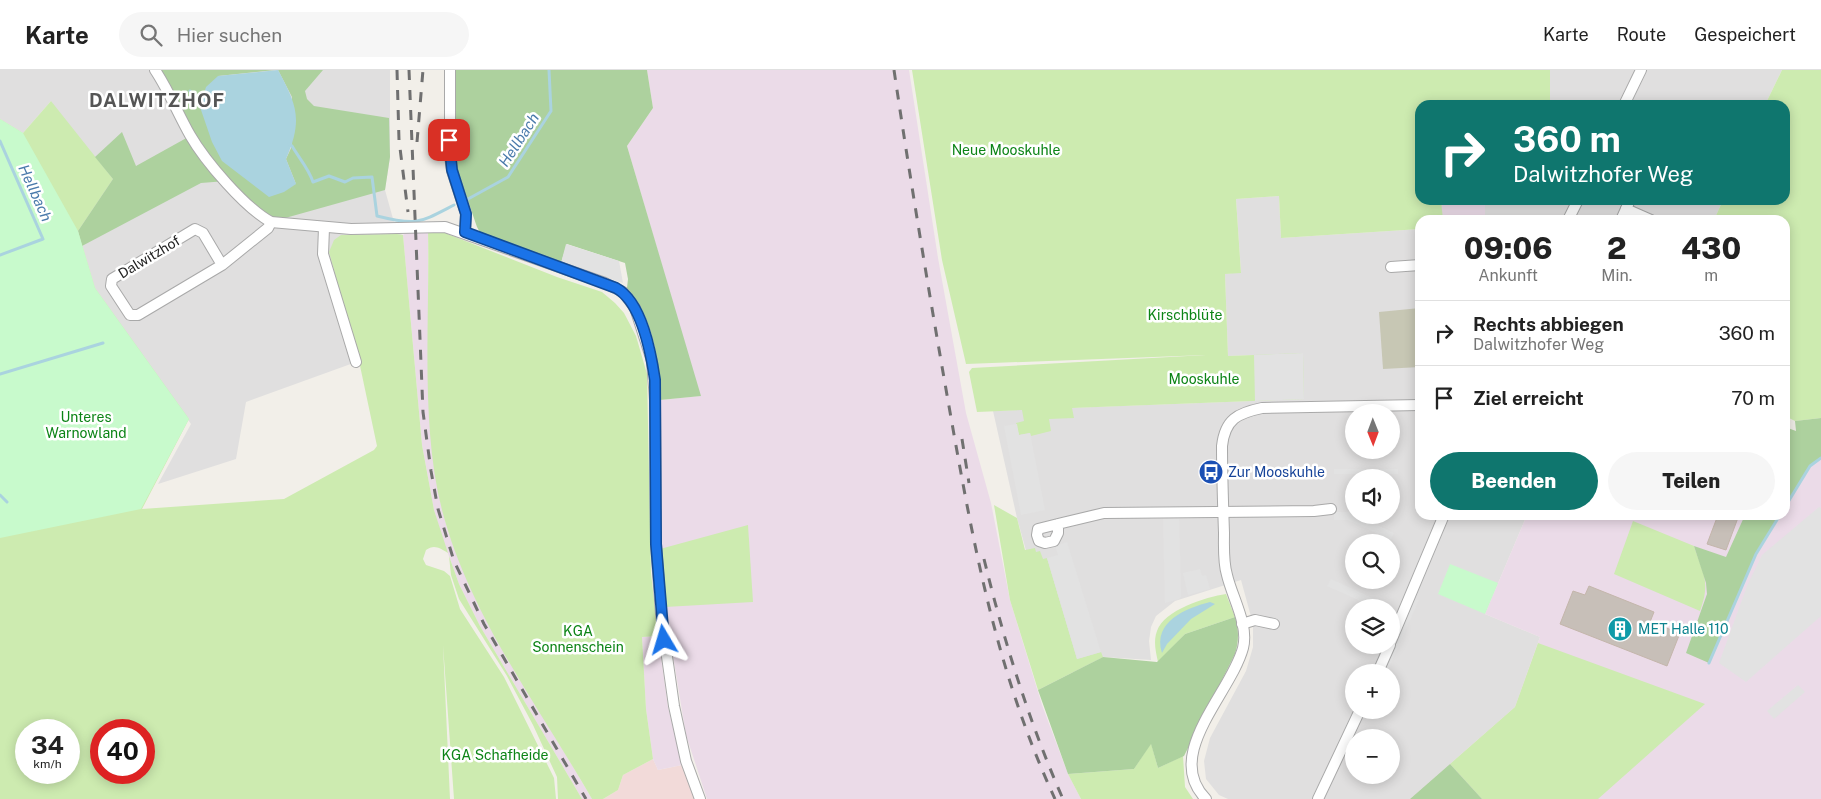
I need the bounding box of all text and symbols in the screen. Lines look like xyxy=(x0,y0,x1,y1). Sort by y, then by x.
search box xyxy=(119,12,469,57)
text: Karte xyxy=(25,21,89,49)
icon: search xyxy=(137,21,165,49)
text: Hier suchen xyxy=(177,24,282,46)
text: Karte xyxy=(1543,24,1589,45)
text: Route xyxy=(1617,24,1666,45)
text: Gespeichert xyxy=(1694,24,1796,45)
district label: DALWITZHOF xyxy=(89,89,225,111)
water label: Hellbach xyxy=(495,110,542,170)
pin xyxy=(428,119,470,161)
text: 360 m xyxy=(1513,119,1621,160)
icon: right xyxy=(1430,120,1495,185)
icon: arrive xyxy=(435,126,463,154)
park label: Neue Mooskuhle xyxy=(952,142,1060,158)
text: Dalwitzhofer Weg xyxy=(1513,161,1694,187)
water label: Hellbach xyxy=(15,162,56,224)
text: 09:06 xyxy=(1464,230,1552,266)
text: 2 xyxy=(1607,230,1627,266)
text: 430 xyxy=(1681,230,1741,266)
street label: Dalwitzhof xyxy=(115,232,183,282)
text: Ankunft xyxy=(1478,266,1538,285)
text: Min. xyxy=(1601,266,1632,285)
text: m xyxy=(1704,266,1718,285)
park label: Kirschblüte xyxy=(1148,307,1223,323)
text: Rechts abbiegen xyxy=(1473,313,1624,335)
icon: right xyxy=(1430,319,1458,347)
text: 360 m xyxy=(1719,322,1775,344)
text: Dalwitzhofer Weg xyxy=(1473,335,1604,354)
park label: Mooskuhle xyxy=(1169,371,1240,387)
icon: arrive xyxy=(1430,384,1458,412)
text: Ziel erreicht xyxy=(1473,387,1584,409)
text: 70 m xyxy=(1731,387,1775,409)
north arrow xyxy=(1345,404,1400,459)
map controls xyxy=(1345,404,1400,784)
park label: Unteres Warnowland xyxy=(45,409,127,441)
button: Beenden xyxy=(1430,452,1598,510)
button: Teilen xyxy=(1608,452,1775,510)
bus stop icon: Zur Mooskuhle xyxy=(1198,459,1224,485)
place label: Zur Mooskuhle xyxy=(1228,464,1325,480)
button: sound xyxy=(1345,469,1400,524)
button: search xyxy=(1345,534,1400,589)
button: layers xyxy=(1345,599,1400,654)
position arrow xyxy=(637,613,689,665)
building icon: MET Halle 110 xyxy=(1607,616,1633,642)
place label: MET Halle 110 xyxy=(1638,621,1729,637)
park label: KGA Sonnenschein xyxy=(532,623,624,655)
button: + xyxy=(1345,664,1400,719)
speed limit sign: 40 xyxy=(90,719,155,784)
button: − xyxy=(1345,729,1400,784)
text: 34 xyxy=(31,730,64,760)
park label: KGA Schafheide xyxy=(442,747,549,763)
text: km/h xyxy=(33,757,62,771)

